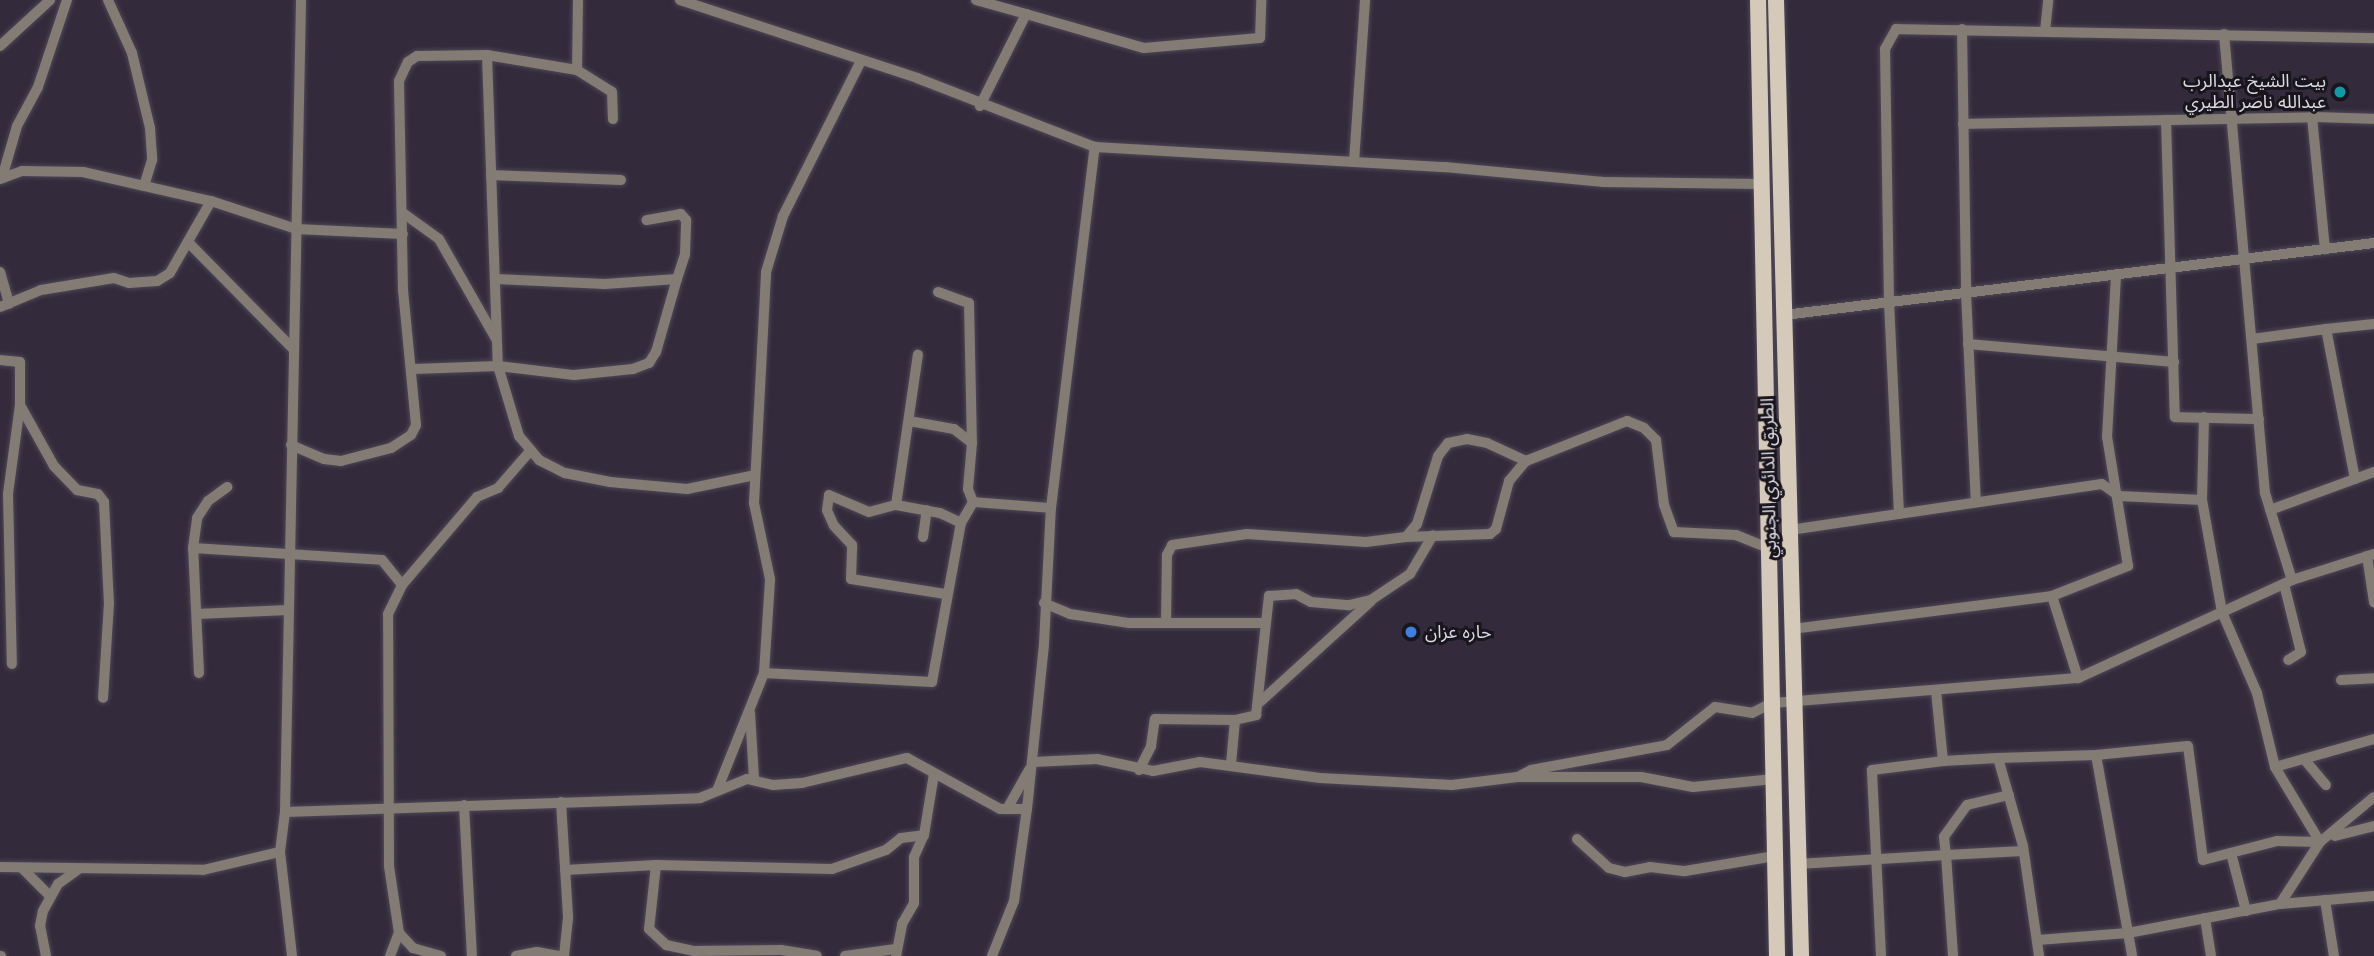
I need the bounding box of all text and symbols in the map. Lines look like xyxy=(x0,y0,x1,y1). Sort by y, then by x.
place label: بيت الشيخ عبدالرب عبدالله ناصر الطيري xyxy=(2183,71,2326,114)
marker: بيت الشيخ عبدالرب عبدالله ناصر الطيري xyxy=(2332,84,2348,100)
street label: الطريق الدائري الجنوبي xyxy=(1757,398,1781,558)
place label: حاره عزان xyxy=(1425,621,1492,643)
marker: حاره عزان xyxy=(1403,624,1419,640)

